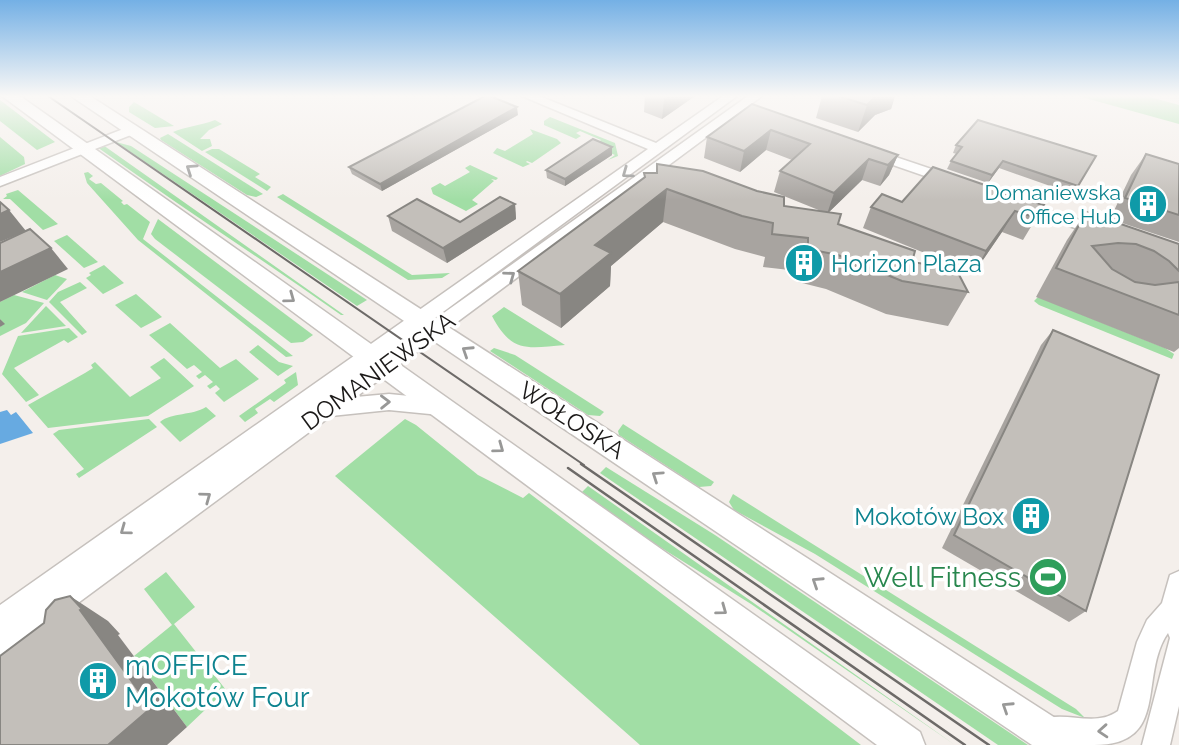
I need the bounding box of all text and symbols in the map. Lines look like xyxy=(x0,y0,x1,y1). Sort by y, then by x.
one-way arrow xyxy=(186,165,199,178)
one-way arrow xyxy=(622,165,635,177)
place label: Domaniewska Office Hub xyxy=(984,180,1121,229)
building icon: Domaniewska Office Hub xyxy=(1127,183,1169,225)
building icon: Horizon Plaza xyxy=(783,242,825,284)
place label: Horizon Plaza xyxy=(831,249,982,278)
one-way arrow xyxy=(502,272,515,284)
one-way arrow xyxy=(282,289,295,302)
street label: DOMANIEWSKA xyxy=(296,306,460,436)
one-way arrow xyxy=(462,347,475,359)
street label: WOŁOSKA xyxy=(514,375,630,465)
one-way arrow xyxy=(380,394,391,410)
one-way arrow xyxy=(491,440,504,452)
one-way arrow xyxy=(652,472,665,484)
one-way arrow xyxy=(198,492,211,505)
building icon: Mokotów Box xyxy=(1010,495,1052,537)
place label: Mokotów Box xyxy=(854,502,1004,531)
one-way arrow xyxy=(120,522,133,534)
sports icon: Well Fitness xyxy=(1027,556,1069,598)
place label: Well Fitness xyxy=(864,561,1021,594)
one-way arrow xyxy=(812,578,825,590)
one-way arrow xyxy=(714,602,727,614)
place label: mOFFICE Mokotów Four xyxy=(125,649,310,714)
building icon: mOFFICE Mokotów Four xyxy=(77,660,119,702)
one-way arrow xyxy=(1001,703,1014,716)
one-way arrow xyxy=(1097,723,1108,738)

